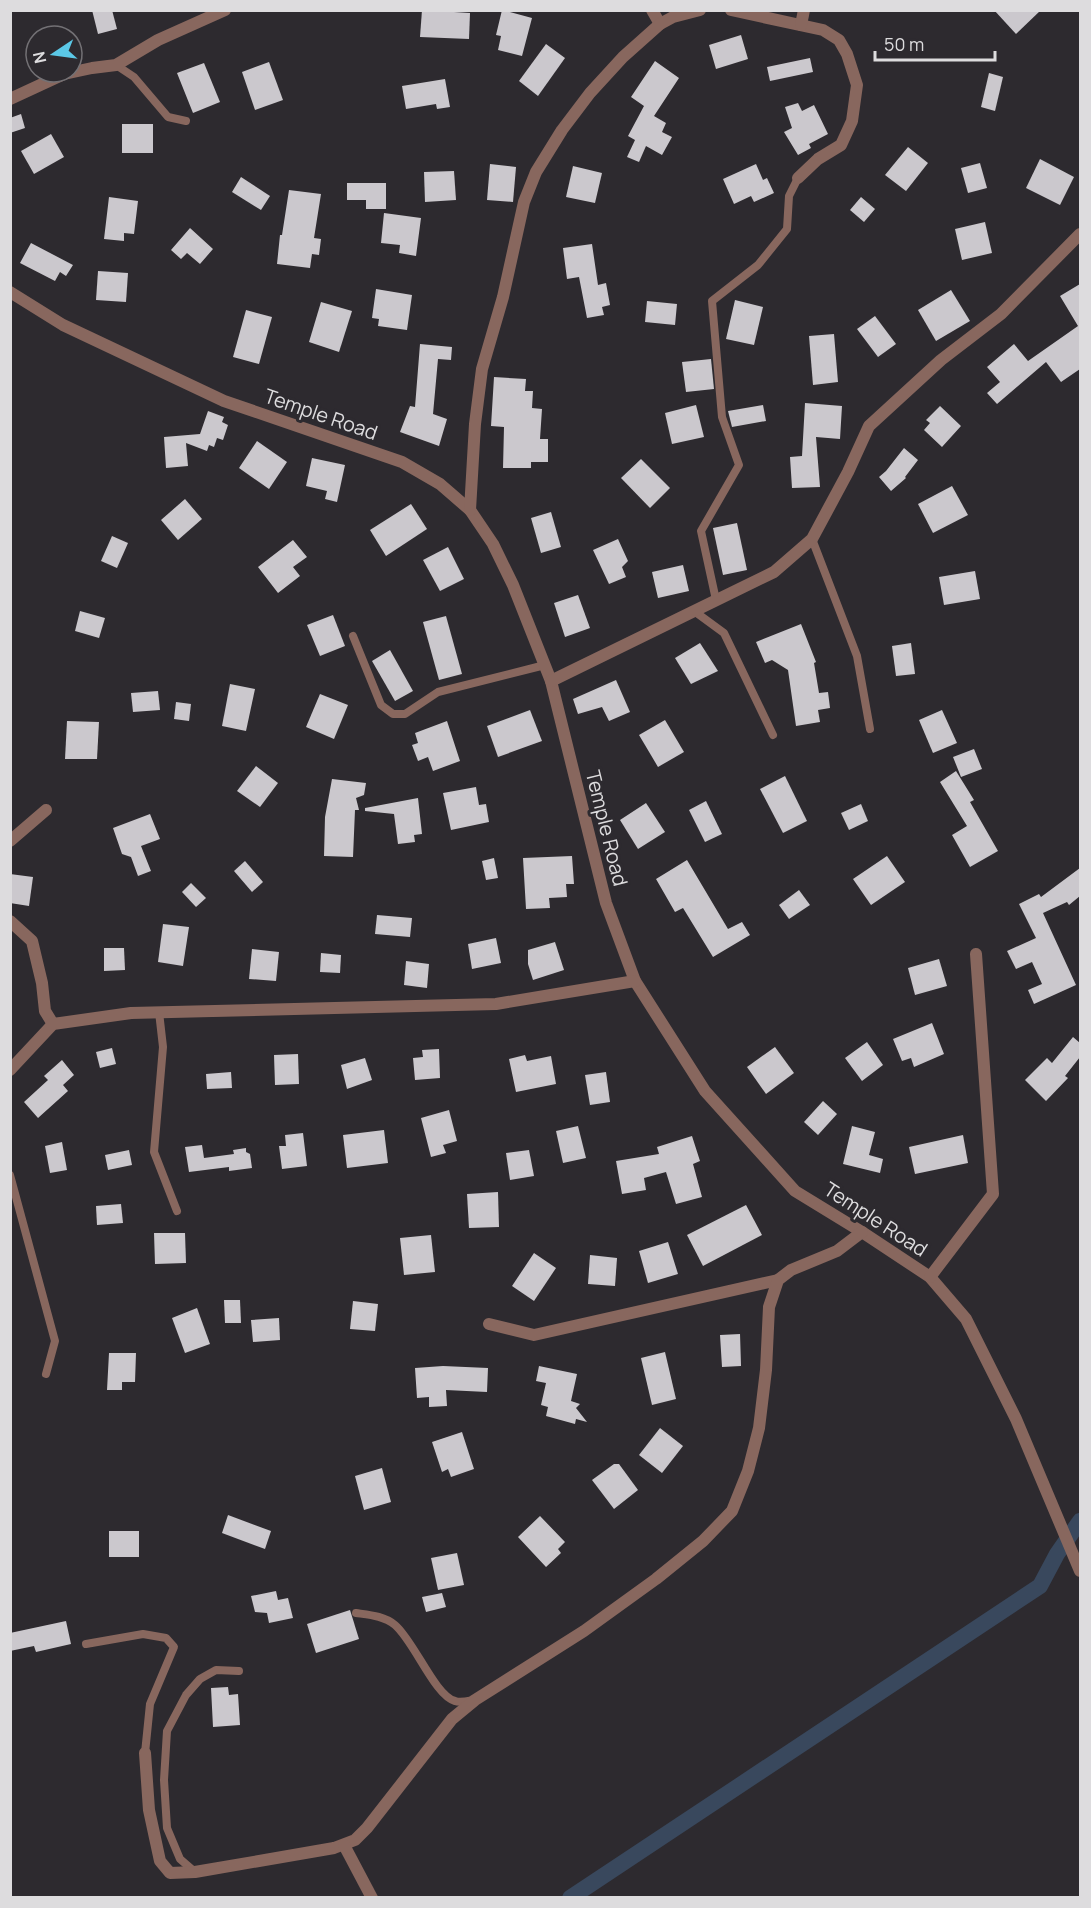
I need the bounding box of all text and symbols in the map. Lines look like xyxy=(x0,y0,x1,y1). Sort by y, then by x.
north arrow xyxy=(24,24,84,84)
scale bar xyxy=(875,24,995,62)
text: 50 m xyxy=(884,32,924,56)
text: N xyxy=(27,49,51,65)
street label: Temple Road xyxy=(261,382,381,446)
street label: Temple Road xyxy=(580,767,634,889)
street label: Temple Road xyxy=(819,1175,933,1263)

